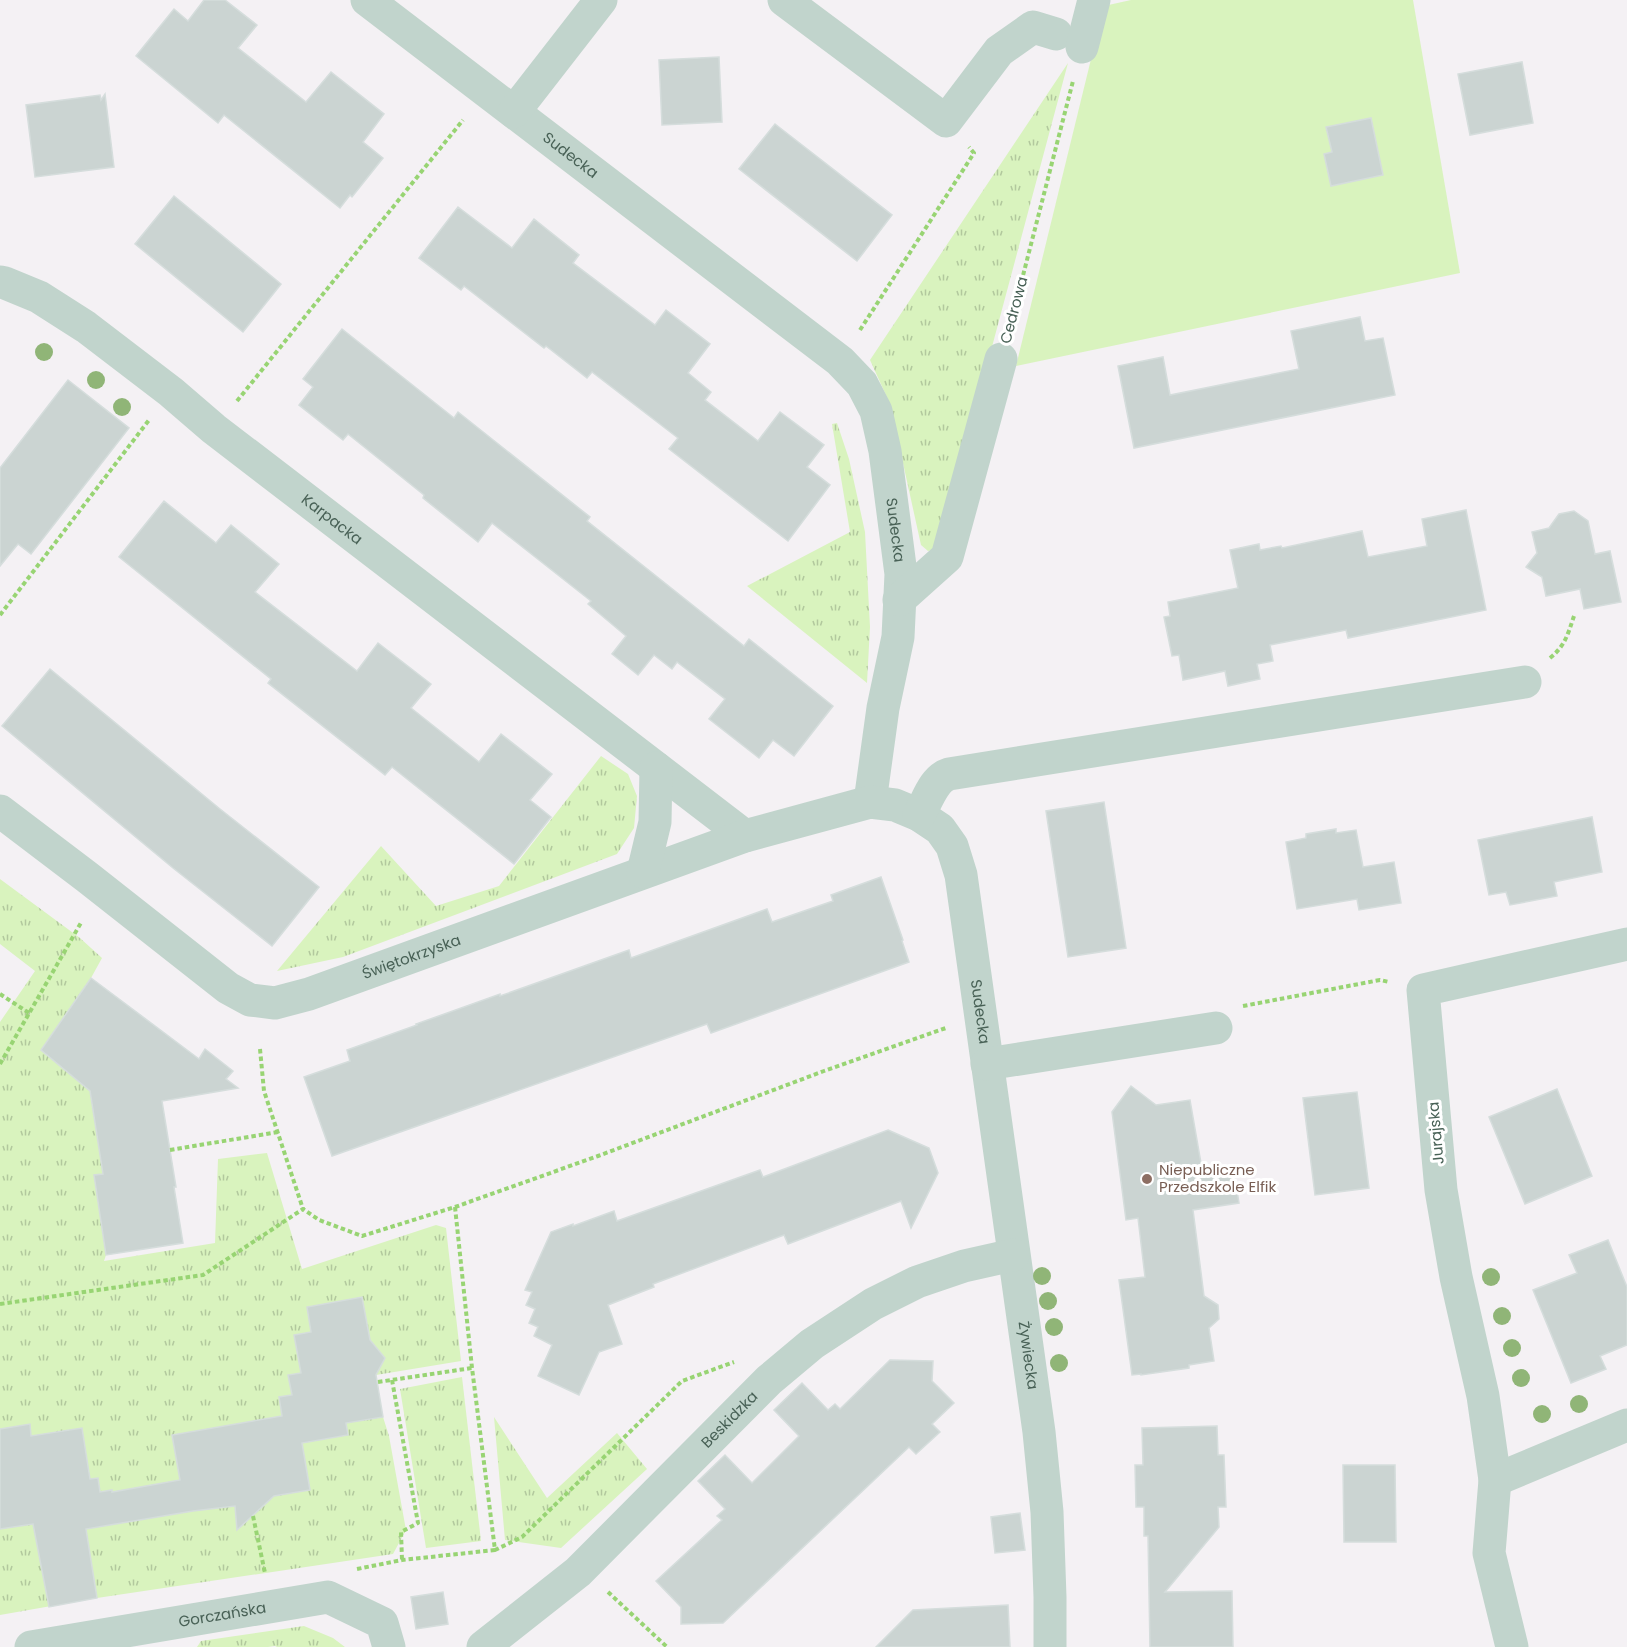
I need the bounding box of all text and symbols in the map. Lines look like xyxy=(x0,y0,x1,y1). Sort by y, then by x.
street label: Sudecka xyxy=(539,127,603,183)
street label: Cedrowa xyxy=(994,274,1033,346)
street label: Karpacka xyxy=(297,489,367,549)
street label: Sudecka xyxy=(881,496,910,564)
street label: Świętokrzyska xyxy=(359,929,464,984)
street label: Sudecka xyxy=(966,978,996,1045)
street label: Jurajska xyxy=(1422,1101,1449,1165)
place label: Niepubliczne Przedszkole Elfik xyxy=(1159,1159,1277,1197)
marker: Niepubliczne Przedszkole Elfik xyxy=(1140,1172,1154,1186)
street label: Żywiecka xyxy=(1014,1320,1044,1391)
street label: Beskidzka xyxy=(696,1386,762,1452)
street label: Gorczańska xyxy=(177,1597,268,1632)

